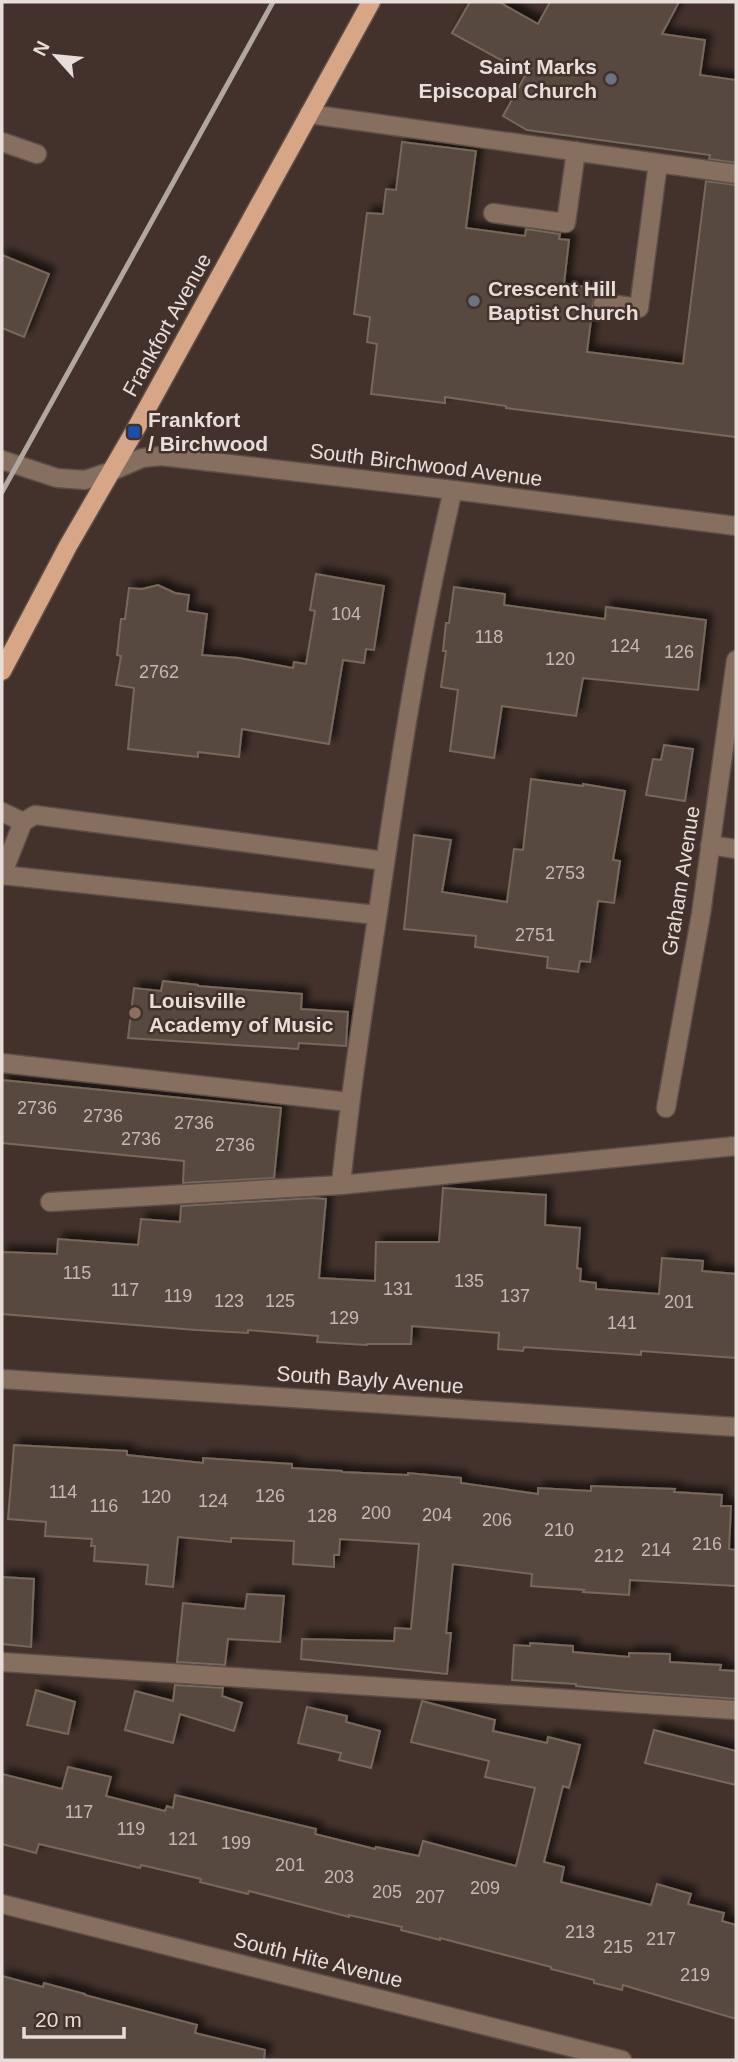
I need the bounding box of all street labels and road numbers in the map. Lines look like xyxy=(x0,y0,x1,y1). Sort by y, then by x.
street label: Frankfort Avenue xyxy=(118,249,215,400)
street label: South Birchwood Avenue xyxy=(308,439,544,490)
street label: Graham Avenue xyxy=(657,804,704,957)
street label: South Bayly Avenue xyxy=(276,1361,464,1398)
street label: South Hite Avenue xyxy=(231,1927,405,1992)

